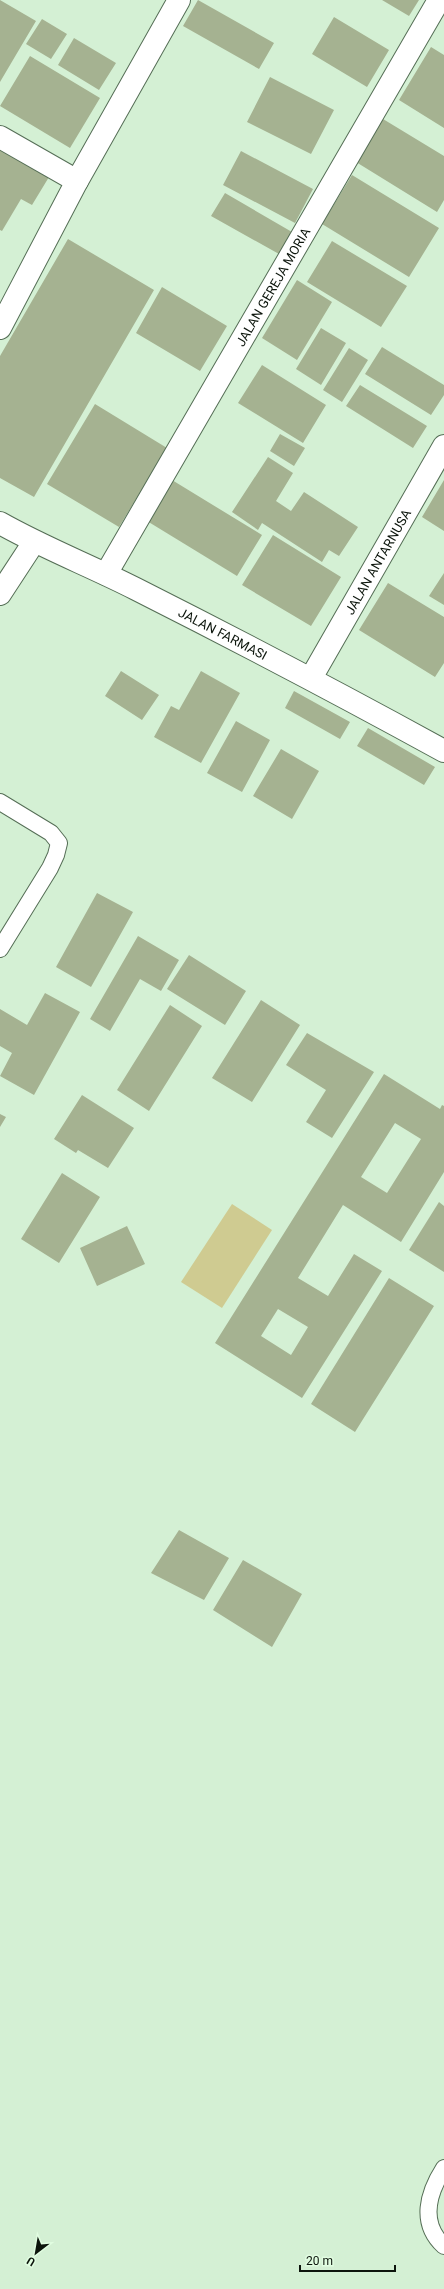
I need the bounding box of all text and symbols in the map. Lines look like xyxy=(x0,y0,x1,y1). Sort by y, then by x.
street label: JALAN GEREJA MORIA xyxy=(232,224,313,349)
street label: JALAN ANTARNUSA xyxy=(342,506,414,617)
street label: JALAN FARMASI xyxy=(176,604,270,663)
north arrow xyxy=(16,2233,56,2273)
scale bar xyxy=(300,2247,395,2273)
text: U xyxy=(25,2254,38,2269)
text: 20 m xyxy=(306,2254,333,2268)

